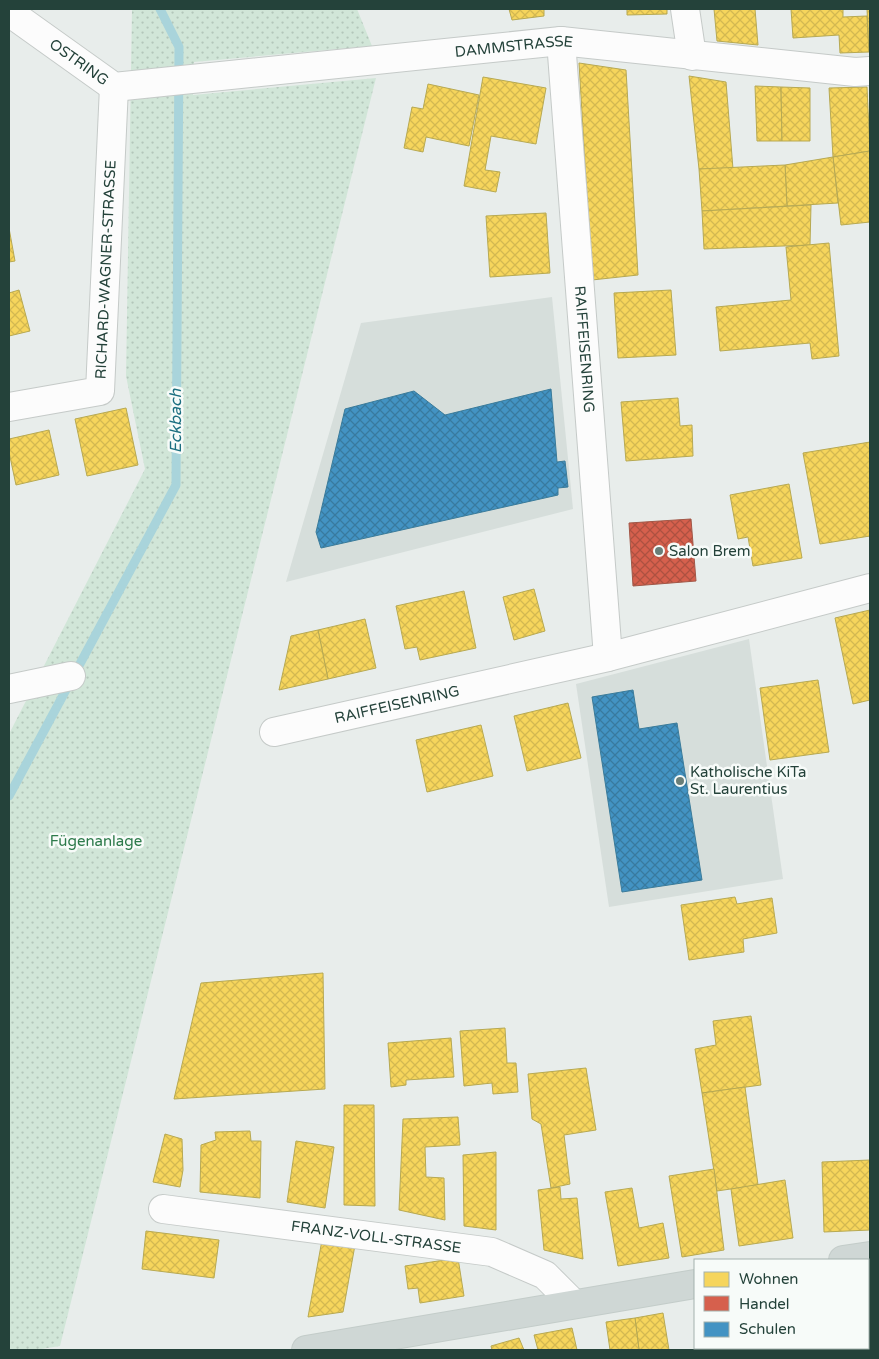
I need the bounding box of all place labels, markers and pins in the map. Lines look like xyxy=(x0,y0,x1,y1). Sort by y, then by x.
place label: Salon Brem xyxy=(669,542,751,560)
marker: Salon Brem xyxy=(653,545,665,557)
place label: Katholische KiTa St. Laurentius xyxy=(690,763,806,798)
marker: Katholische KiTa St. Laurentius xyxy=(674,775,686,787)

